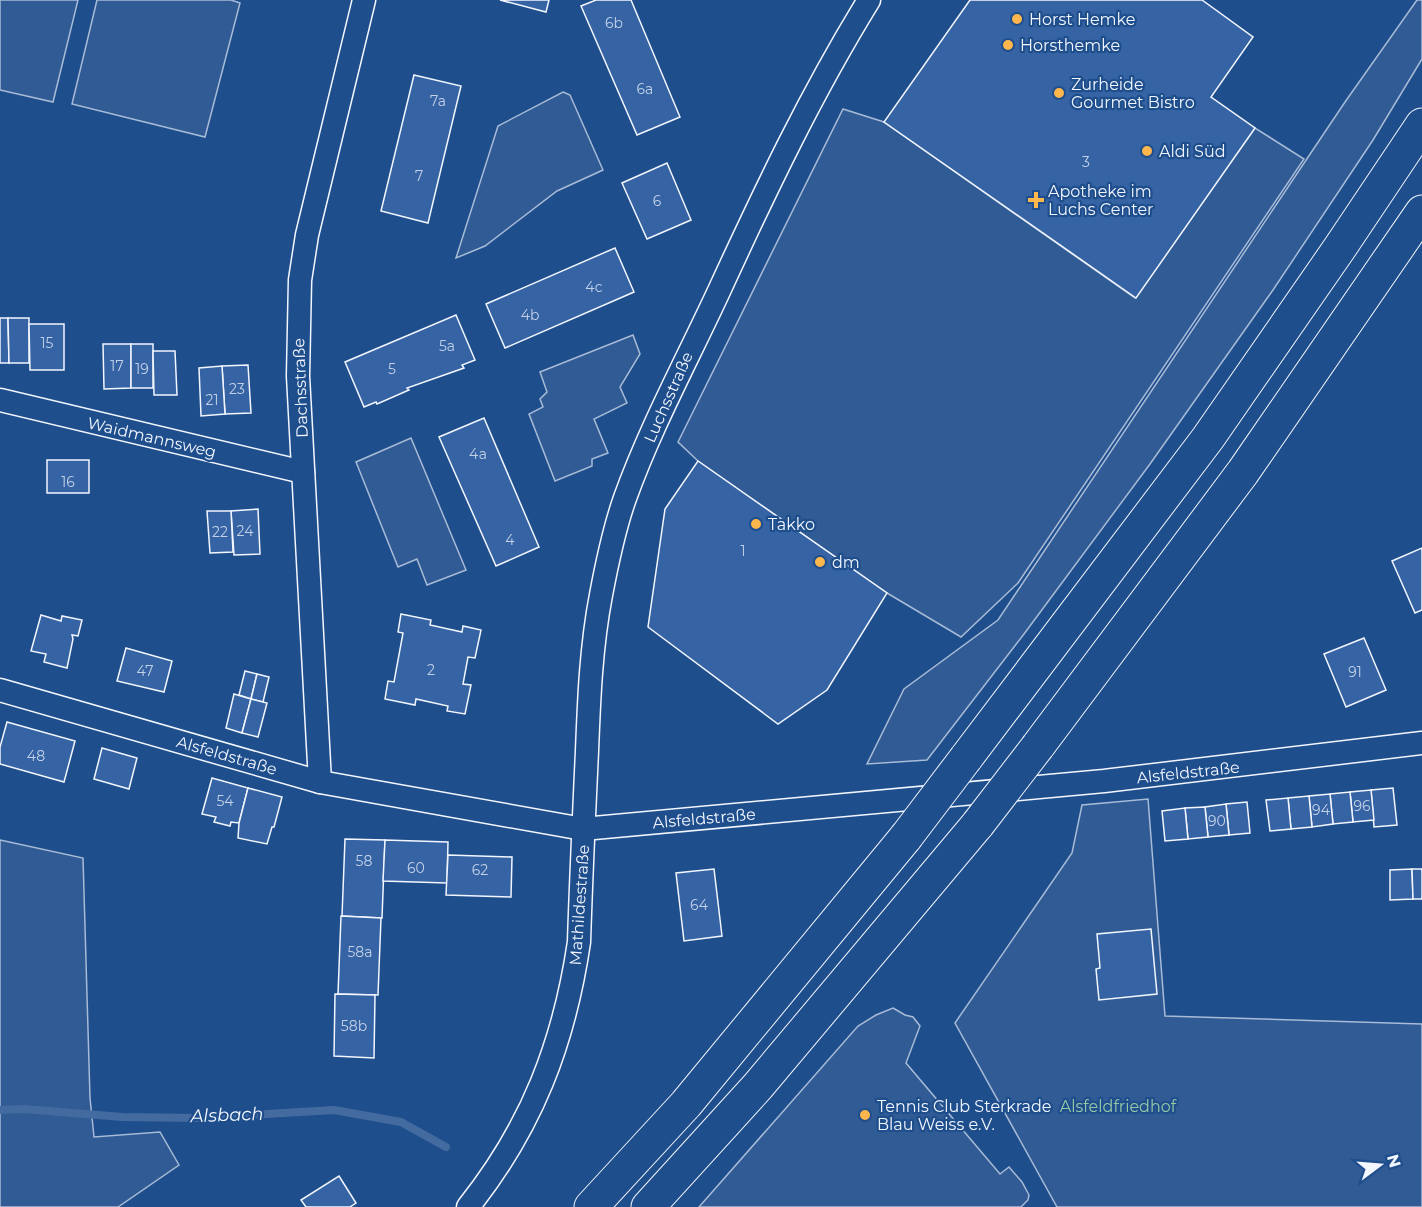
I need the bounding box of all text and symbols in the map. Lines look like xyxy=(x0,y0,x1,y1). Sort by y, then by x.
place label: Horst Hemke xyxy=(1029,10,1135,29)
marker: Horst Hemke xyxy=(1010,12,1024,26)
house number: 6b xyxy=(605,14,623,32)
place label: Horsthemke xyxy=(1020,36,1120,55)
marker: Horsthemke xyxy=(1001,38,1015,52)
place label: Zurheide Gourmet Bistro xyxy=(1071,75,1195,112)
house number: 6a xyxy=(637,80,653,98)
marker: Zurheide Gourmet Bistro xyxy=(1052,86,1066,100)
house number: 7a xyxy=(430,92,446,110)
place label: Aldi Süd xyxy=(1159,142,1226,161)
marker: Aldi Süd xyxy=(1140,144,1154,158)
house number: 3 xyxy=(1082,153,1090,171)
house number: 7 xyxy=(415,167,423,185)
place label: Apotheke im Luchs Center xyxy=(1048,182,1154,219)
house number: 6 xyxy=(653,192,662,210)
marker: Apotheke im Luchs Center xyxy=(1029,193,1043,207)
house number: 4c xyxy=(585,278,603,296)
house number: 4b xyxy=(521,306,539,324)
house number: 15 xyxy=(41,334,54,352)
house number: 5a xyxy=(439,337,455,355)
street label: Dachsstraße xyxy=(289,338,312,438)
street label: Luchsstraße xyxy=(640,349,697,446)
house number: 17 xyxy=(110,357,124,375)
house number: 19 xyxy=(135,360,149,378)
house number: 5 xyxy=(388,360,396,378)
house number: 23 xyxy=(229,380,245,398)
house number: 21 xyxy=(205,391,219,409)
street label: Waidmannsweg xyxy=(86,413,218,462)
house number: 4a xyxy=(469,445,487,463)
house number: 16 xyxy=(61,473,75,491)
place label: Takko xyxy=(768,515,815,534)
marker: Takko xyxy=(749,517,763,531)
house number: 24 xyxy=(237,522,254,540)
house number: 22 xyxy=(212,523,228,541)
house number: 4 xyxy=(505,531,515,549)
house number: 1 xyxy=(740,542,746,560)
place label: dm xyxy=(832,553,860,572)
marker: dm xyxy=(813,555,827,569)
house number: 2 xyxy=(427,661,435,679)
house number: 47 xyxy=(137,662,153,680)
house number: 91 xyxy=(1348,663,1362,681)
street label: Alsfeldstraße xyxy=(174,732,279,779)
house number: 48 xyxy=(27,747,45,765)
street label: Alsfeldstraße xyxy=(1136,758,1241,787)
house number: 54 xyxy=(216,792,234,810)
house number: 96 xyxy=(1353,797,1371,815)
house number: 94 xyxy=(1312,801,1331,819)
street label: Alsfeldstraße xyxy=(652,805,756,832)
house number: 90 xyxy=(1208,812,1226,830)
street label: Mathildestraße xyxy=(566,844,593,966)
house number: 58 xyxy=(356,852,372,870)
house number: 60 xyxy=(407,859,425,877)
house number: 62 xyxy=(472,861,488,879)
house number: 64 xyxy=(690,896,709,914)
house number: 58a xyxy=(347,943,373,961)
house number: 58b xyxy=(341,1017,367,1035)
place label: Tennis Club Sterkrade Blau Weiss e.V. xyxy=(877,1097,1052,1134)
park label: Alsfeldfriedhof xyxy=(1060,1097,1177,1116)
water label: Alsbach xyxy=(189,1103,264,1127)
marker: Tennis Club Sterkrade Blau Weiss e.V. xyxy=(858,1108,872,1122)
north arrow xyxy=(1350,1135,1410,1195)
text: N xyxy=(1383,1152,1405,1170)

